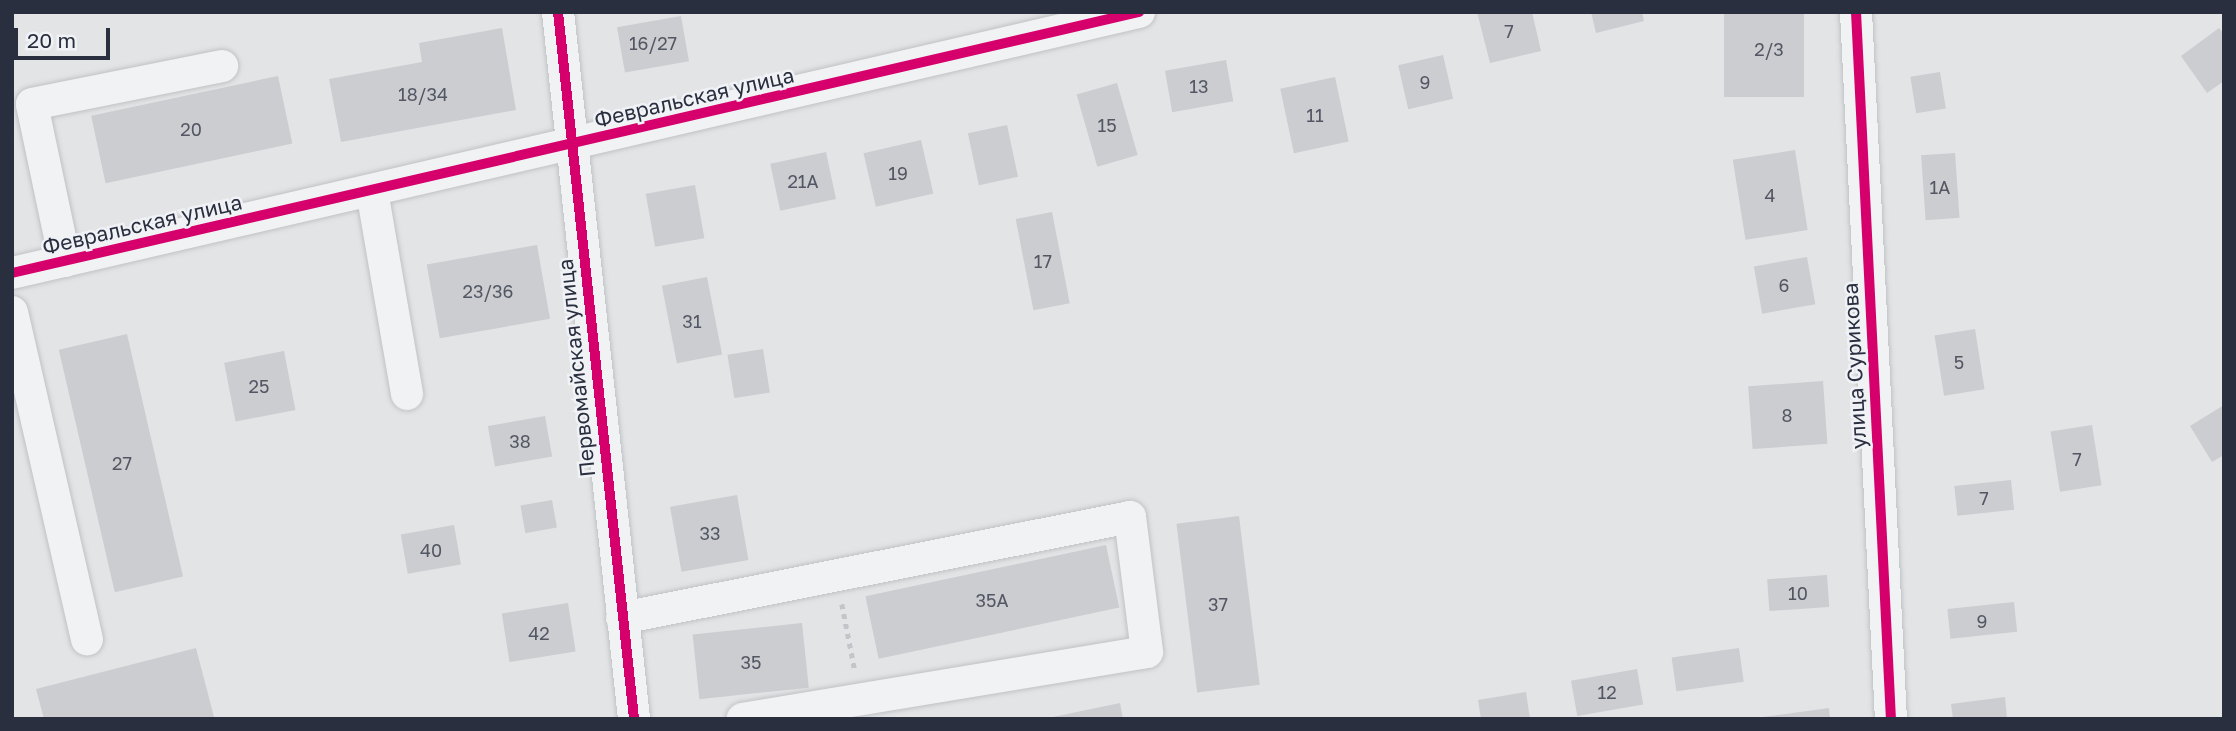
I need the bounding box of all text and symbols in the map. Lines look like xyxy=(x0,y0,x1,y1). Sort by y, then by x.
scale bar xyxy=(18,14,114,58)
house number: 7 xyxy=(1504,20,1514,42)
text: 20 m xyxy=(27,27,76,53)
house number: 16/27 xyxy=(629,32,677,54)
house number: 2/3 xyxy=(1754,38,1784,60)
street label: Февральская улица xyxy=(592,62,796,132)
house number: 9 xyxy=(1420,71,1430,93)
house number: 13 xyxy=(1189,75,1209,97)
house number: 18/34 xyxy=(398,83,448,105)
house number: 11 xyxy=(1306,104,1324,126)
house number: 15 xyxy=(1097,114,1117,136)
house number: 20 xyxy=(180,118,202,140)
house number: 19 xyxy=(888,162,908,184)
house number: 21А xyxy=(787,170,819,192)
house number: 1А xyxy=(1930,176,1950,198)
house number: 4 xyxy=(1765,184,1775,206)
street label: Февральская улица xyxy=(40,189,244,259)
house number: 17 xyxy=(1034,250,1052,272)
street label: Первомайская улица xyxy=(552,258,600,478)
house number: 6 xyxy=(1779,274,1789,296)
house number: 23/36 xyxy=(462,280,514,302)
street label: улица Сурикова xyxy=(1837,282,1871,450)
house number: 31 xyxy=(682,310,702,332)
house number: 5 xyxy=(1954,351,1964,373)
house number: 25 xyxy=(249,375,269,397)
house number: 8 xyxy=(1782,404,1792,426)
house number: 38 xyxy=(509,430,531,452)
house number: 7 xyxy=(2072,448,2082,470)
house number: 27 xyxy=(112,452,132,474)
house number: 7 xyxy=(1979,487,1989,509)
house number: 33 xyxy=(699,522,721,544)
house number: 40 xyxy=(420,539,442,561)
house number: 10 xyxy=(1788,582,1808,604)
house number: 35А xyxy=(975,589,1009,611)
house number: 37 xyxy=(1208,593,1228,615)
house number: 9 xyxy=(1977,610,1987,632)
house number: 42 xyxy=(528,622,550,644)
house number: 35 xyxy=(741,651,761,673)
house number: 12 xyxy=(1597,681,1617,703)

